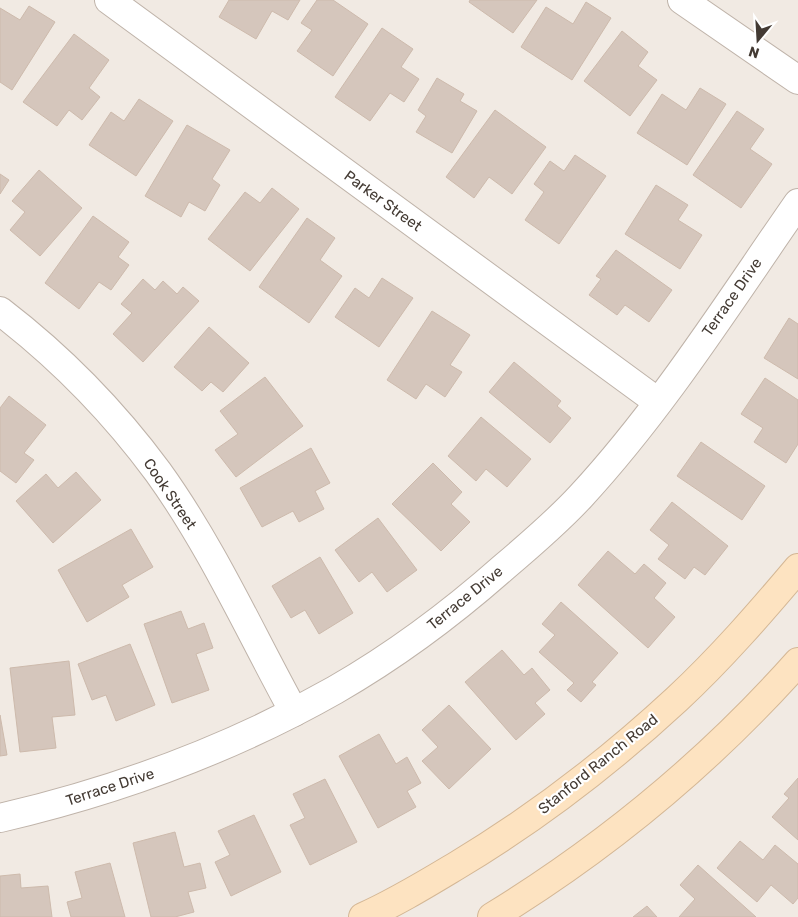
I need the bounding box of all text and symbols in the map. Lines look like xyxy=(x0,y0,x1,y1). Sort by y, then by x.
north arrow xyxy=(733,15,783,65)
text: N xyxy=(747,42,762,62)
street label: Parker Street xyxy=(341,167,425,235)
street label: Terrace Drive xyxy=(698,254,766,340)
street label: Cook Street xyxy=(140,455,200,533)
street label: Terrace Drive xyxy=(424,562,506,634)
street label: Stanford Ranch Road xyxy=(535,710,661,818)
street label: Terrace Drive xyxy=(64,764,156,810)

